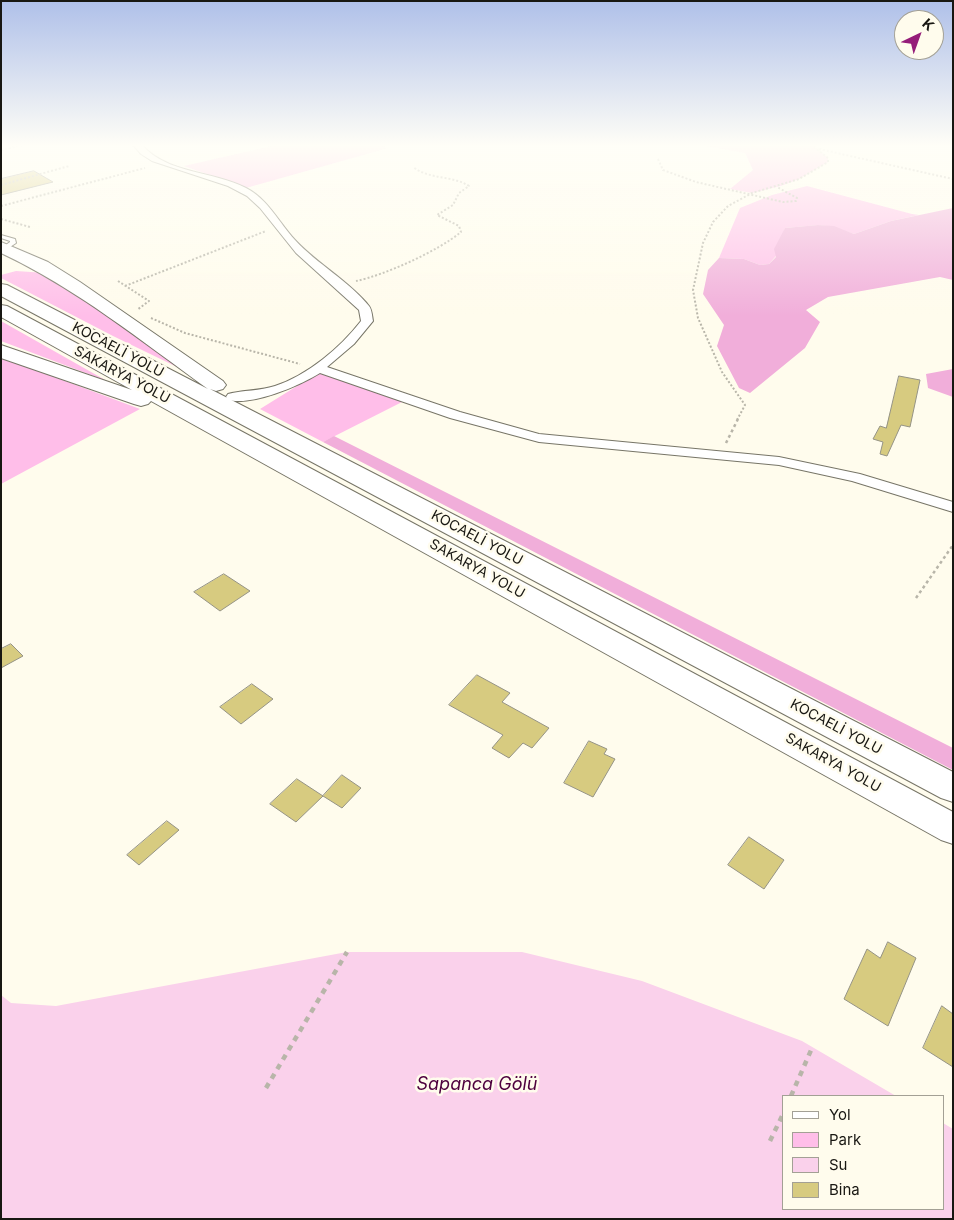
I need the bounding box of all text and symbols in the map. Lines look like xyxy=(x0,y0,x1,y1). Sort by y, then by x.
north arrow xyxy=(894,10,944,60)
text: K xyxy=(919,15,938,34)
street label: KOCAELİ YOLU xyxy=(69,319,167,381)
street label: SAKARYA YOLU xyxy=(71,343,173,407)
street label: KOCAELİ YOLU xyxy=(428,507,526,569)
street label: SAKARYA YOLU xyxy=(426,536,528,602)
street label: KOCAELİ YOLU xyxy=(787,696,885,758)
street label: SAKARYA YOLU xyxy=(782,730,884,796)
water label: Sapanca Gölü xyxy=(417,1074,537,1096)
legend xyxy=(782,1095,944,1210)
text: Yol xyxy=(829,1105,851,1124)
text: Park xyxy=(829,1130,861,1149)
text: Su xyxy=(829,1155,848,1174)
text: Bina xyxy=(829,1180,860,1199)

